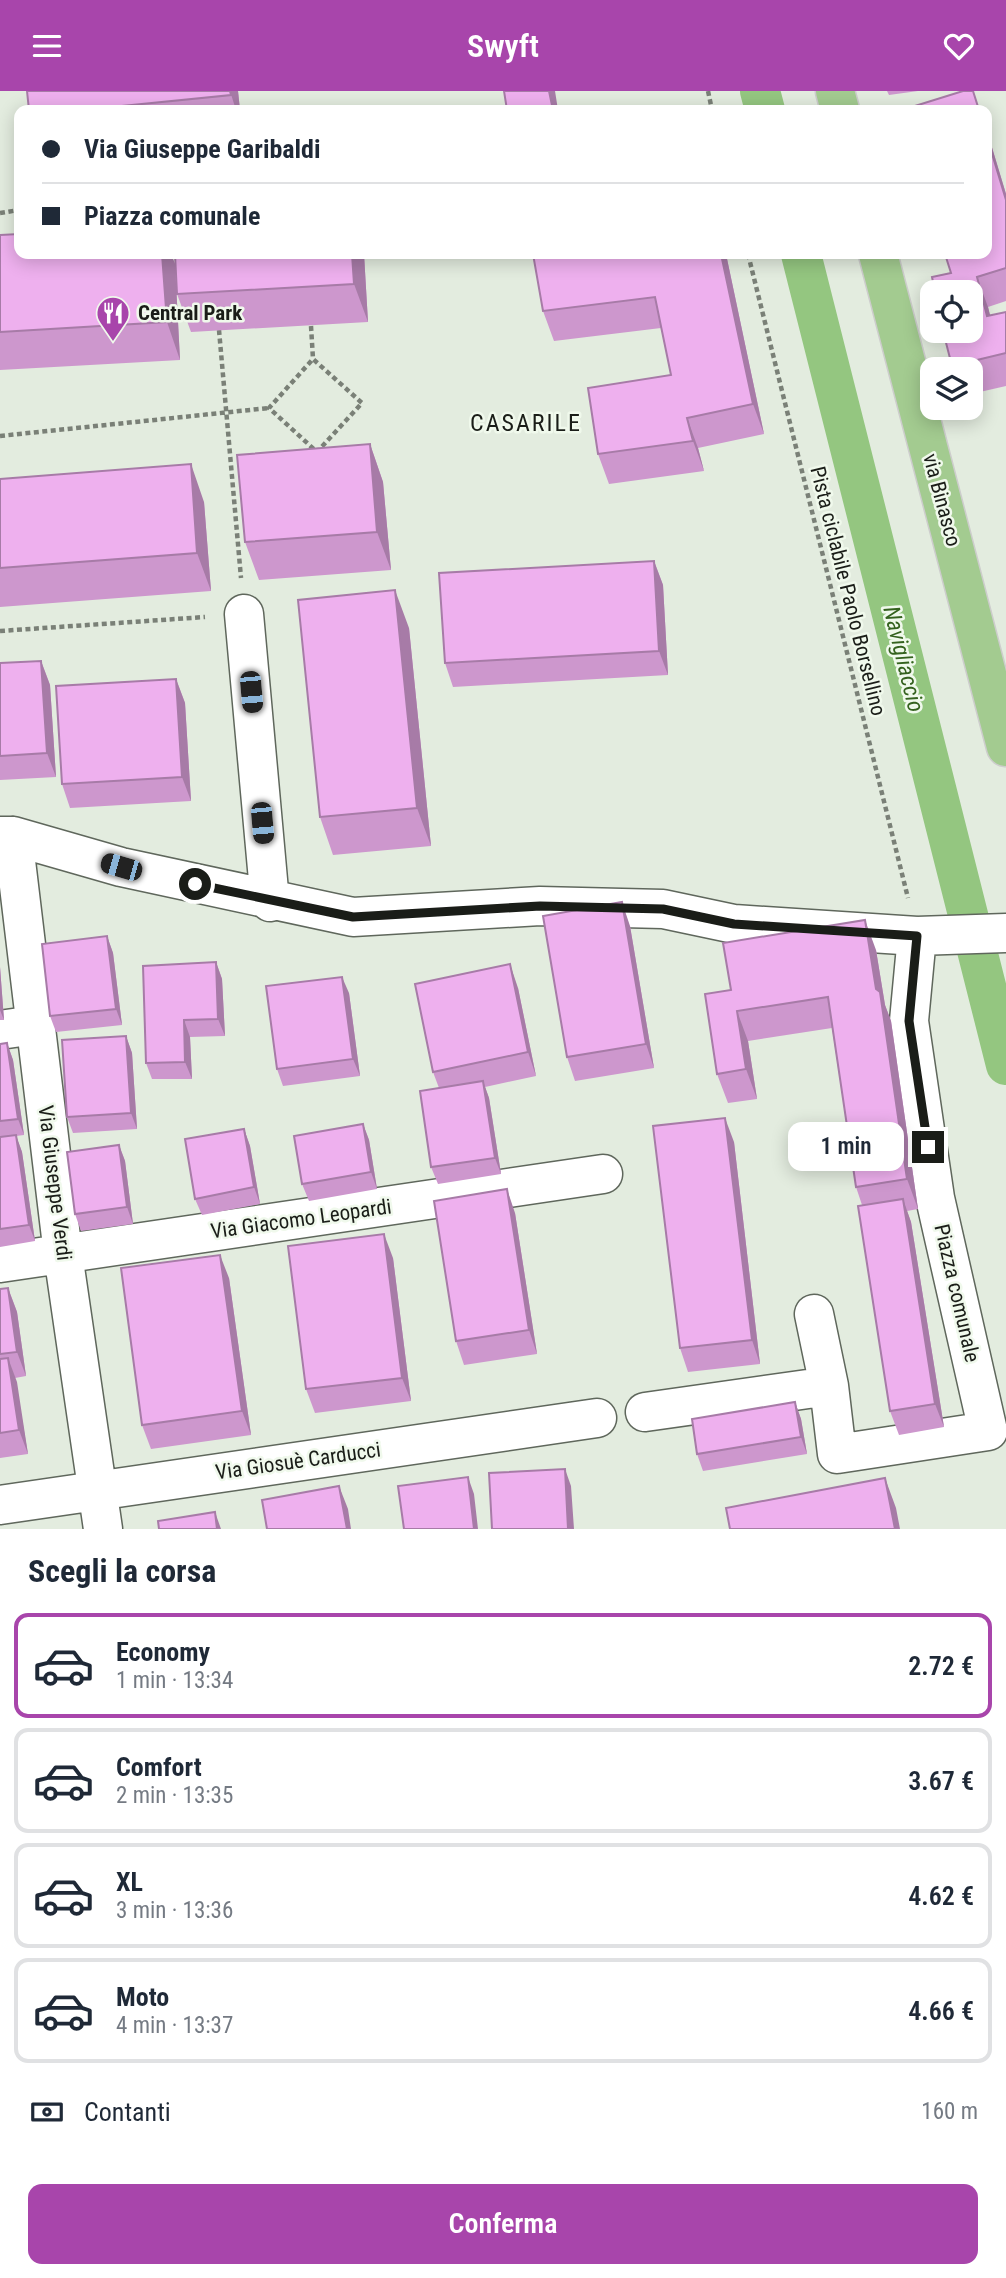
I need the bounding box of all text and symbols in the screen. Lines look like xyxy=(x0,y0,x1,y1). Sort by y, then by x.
icon: menu xyxy=(28,27,66,65)
text: Swyft xyxy=(467,27,539,65)
icon: heart xyxy=(940,27,978,65)
text: Via Giuseppe Garibaldi xyxy=(84,134,321,164)
text: Piazza comunale xyxy=(84,201,260,231)
map controls xyxy=(920,280,983,420)
button: locate xyxy=(920,280,983,343)
restaurant icon: Central Park xyxy=(94,294,132,343)
place label: Central Park xyxy=(138,301,243,325)
button: layers xyxy=(920,357,983,420)
district label: CASARILE xyxy=(470,409,582,437)
street label: via Binasco xyxy=(918,451,966,549)
street label: Pista ciclabile Paolo Borsellino xyxy=(805,464,891,718)
water label: Navigliaccio xyxy=(877,604,930,715)
car xyxy=(239,670,264,714)
car xyxy=(250,801,275,845)
car xyxy=(98,851,145,883)
route start xyxy=(179,868,211,900)
street label: Via Giuseppe Verdi xyxy=(34,1104,76,1262)
callout: 1 min xyxy=(788,1123,904,1171)
route end xyxy=(912,1131,944,1163)
text: 1 min xyxy=(821,1133,871,1160)
street label: Via Giacomo Leopardi xyxy=(209,1194,393,1244)
street label: Piazza comunale xyxy=(929,1222,985,1365)
street label: Via Giosuè Carducci xyxy=(214,1438,382,1484)
text: Scegli la corsa xyxy=(28,1552,216,1590)
icon: car xyxy=(32,1634,95,1697)
text: Economy xyxy=(116,1637,210,1667)
text: 2.72 € xyxy=(908,1651,974,1681)
text: 1 min · 13:34 xyxy=(116,1667,233,1694)
icon: car xyxy=(32,1749,95,1812)
text: Comfort xyxy=(116,1752,202,1782)
text: 3.67 € xyxy=(908,1766,974,1796)
text: 2 min · 13:35 xyxy=(116,1782,233,1809)
icon: car xyxy=(32,1864,95,1927)
text: XL xyxy=(116,1867,143,1897)
text: 4.62 € xyxy=(908,1881,974,1911)
text: 3 min · 13:36 xyxy=(116,1897,233,1924)
icon: car xyxy=(32,1979,95,2042)
text: Moto xyxy=(116,1982,169,2012)
text: 4.66 € xyxy=(908,1996,974,2026)
text: 4 min · 13:37 xyxy=(116,2012,233,2039)
icon: cash xyxy=(28,2093,66,2131)
text: Contanti xyxy=(84,2097,171,2127)
text: 160 m xyxy=(921,2098,978,2125)
button: Conferma xyxy=(28,2184,978,2264)

